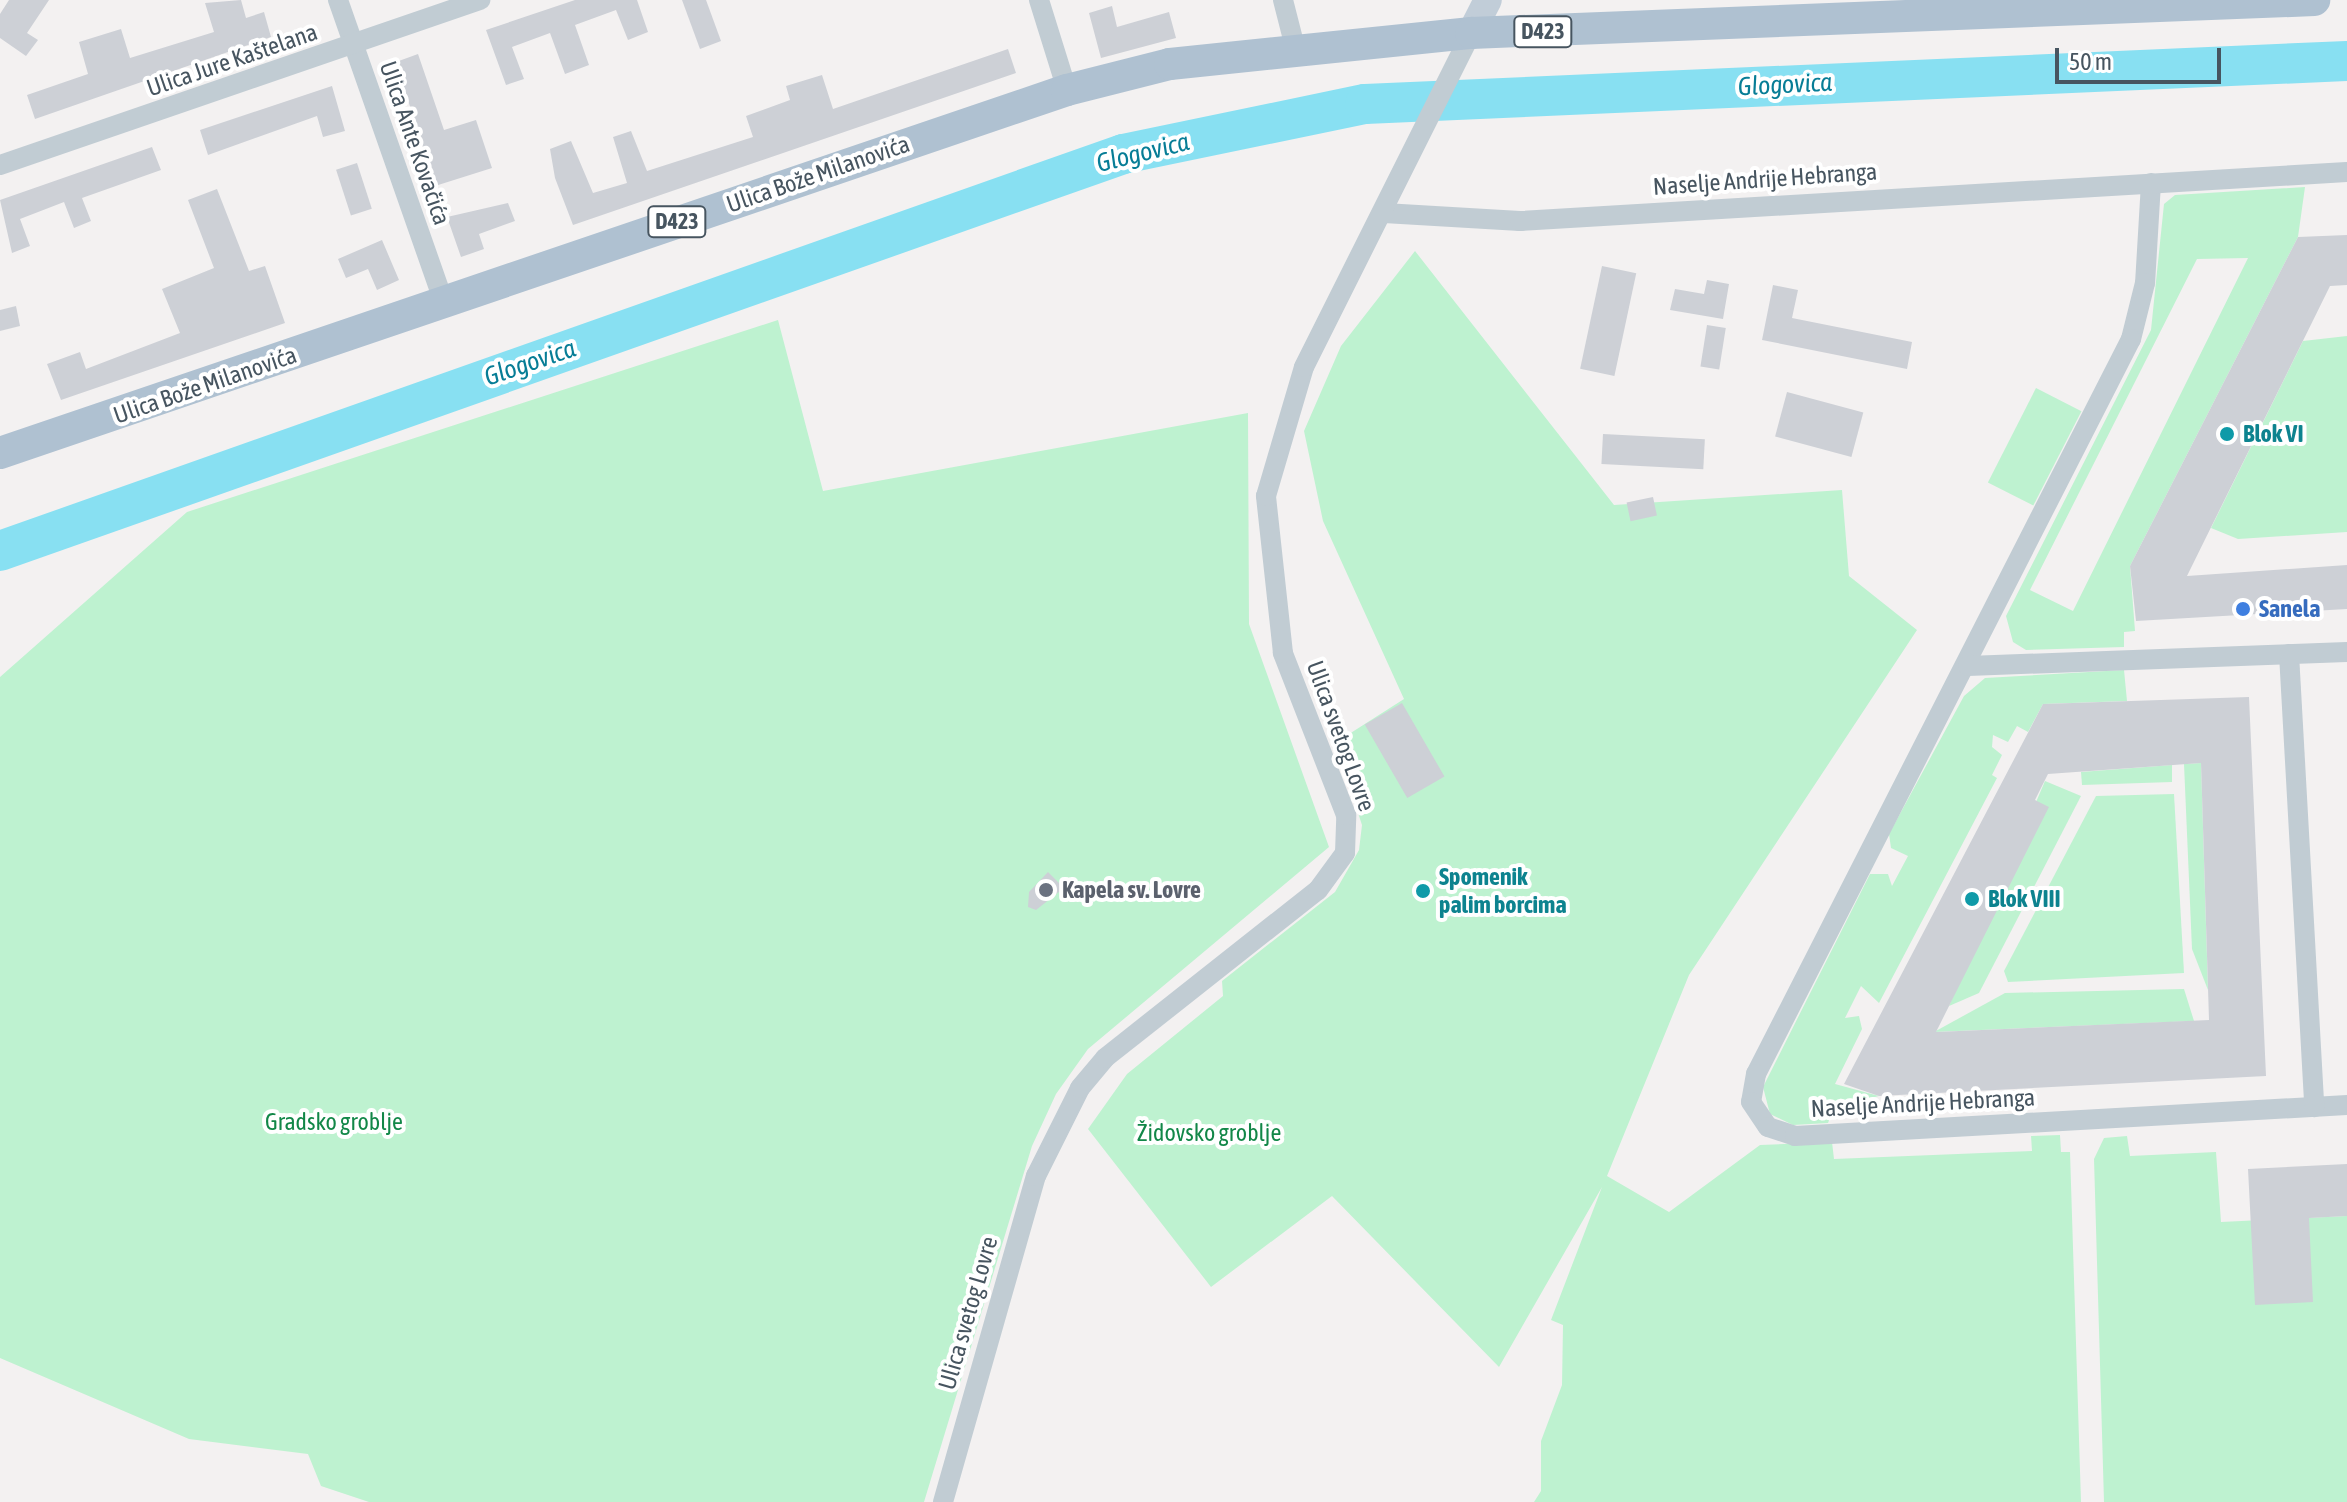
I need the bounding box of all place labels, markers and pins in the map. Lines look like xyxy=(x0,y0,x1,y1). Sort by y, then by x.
place label: Blok VI xyxy=(2243,420,2304,448)
marker: Blok VI xyxy=(2218,425,2236,443)
place label: Sanela xyxy=(2259,595,2320,623)
marker: Sanela xyxy=(2234,600,2252,618)
place label: Spomenik palim borcima xyxy=(1439,863,1567,919)
place label: Kapela sv. Lovre xyxy=(1062,876,1201,904)
marker: Kapela sv. Lovre xyxy=(1037,881,1055,899)
marker: Spomenik palim borcima xyxy=(1414,882,1432,900)
place label: Blok VIII xyxy=(1988,885,2061,913)
marker: Blok VIII xyxy=(1963,890,1981,908)

